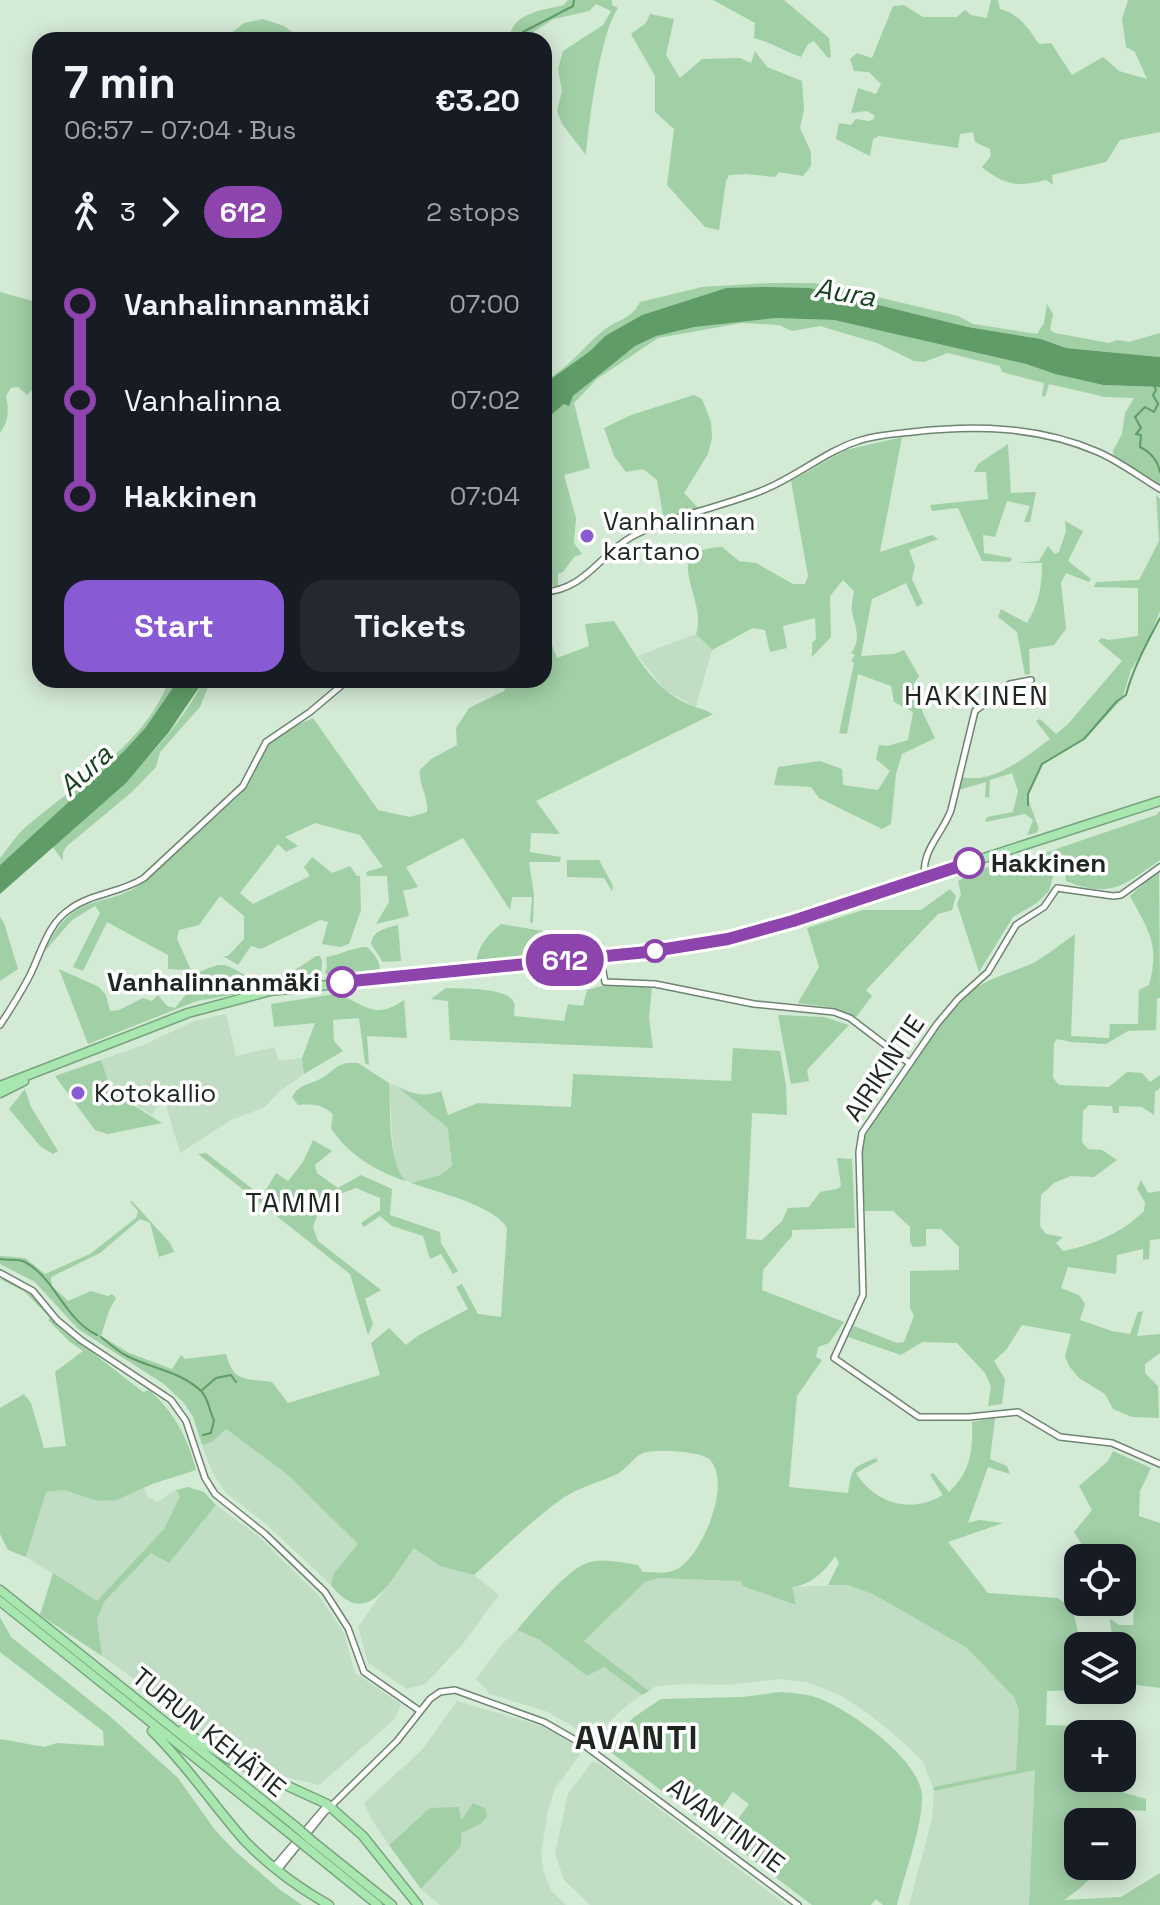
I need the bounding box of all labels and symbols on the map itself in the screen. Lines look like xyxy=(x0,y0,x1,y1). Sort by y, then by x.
water label: Aura xyxy=(812,269,879,315)
place label: Vanhalinnan kartano xyxy=(603,504,755,568)
marker: Vanhalinnan kartano xyxy=(578,527,596,545)
district label: HAKKINEN xyxy=(904,677,1050,713)
water label: Aura xyxy=(50,735,120,804)
place label: Hakkinen xyxy=(991,846,1106,880)
marker: Hakkinen xyxy=(954,848,984,878)
line badge: 612 xyxy=(519,934,611,986)
unlabelled marker xyxy=(644,940,666,962)
place label: Vanhalinnanmäki xyxy=(107,965,320,999)
marker: Vanhalinnanmäki xyxy=(327,967,357,997)
street label: AIRIKINTIE xyxy=(836,1008,932,1128)
place label: Kotokallio xyxy=(94,1076,216,1110)
marker: Kotokallio xyxy=(69,1084,87,1102)
district label: TAMMI xyxy=(245,1184,343,1220)
street label: TURUN KEHÄTIE xyxy=(125,1659,293,1805)
district label: AVANTI xyxy=(575,1716,699,1759)
street label: AVANTINTIE xyxy=(660,1770,792,1880)

